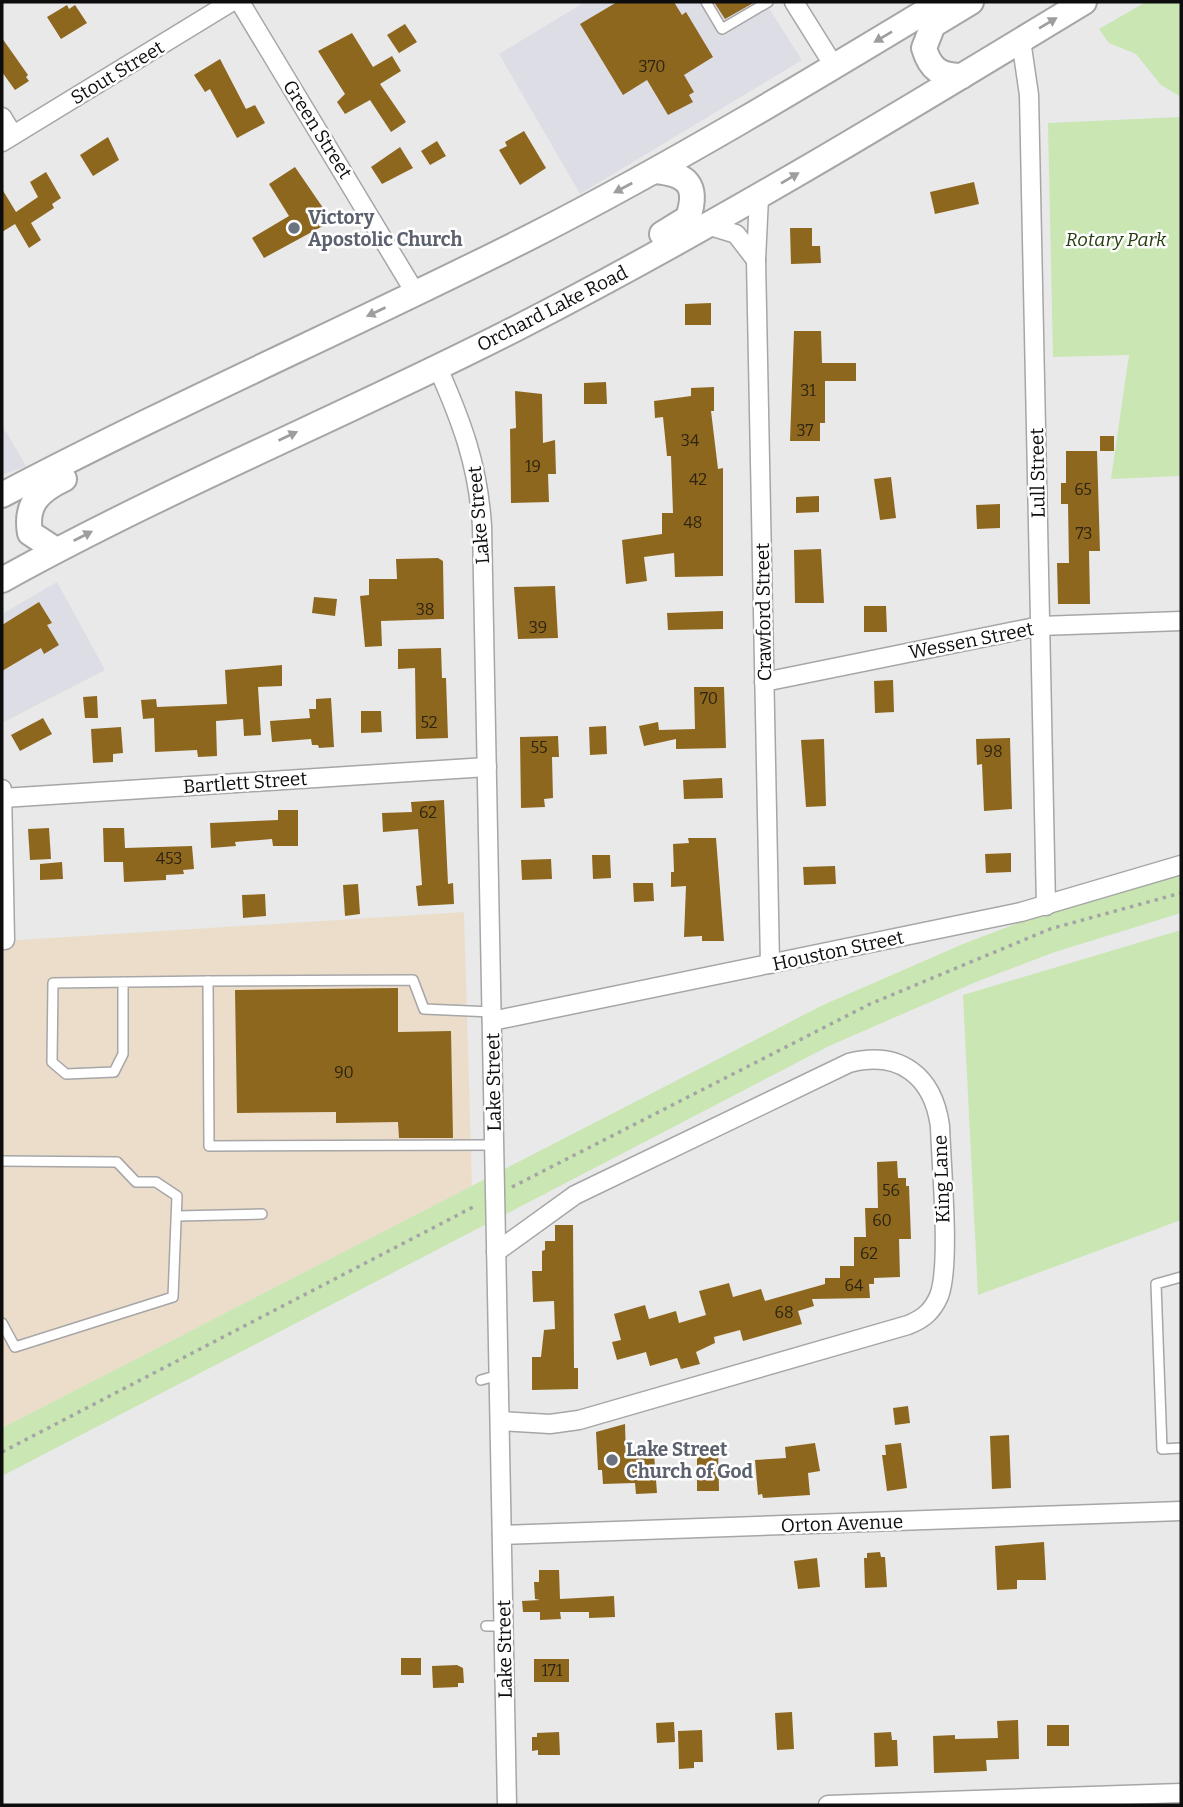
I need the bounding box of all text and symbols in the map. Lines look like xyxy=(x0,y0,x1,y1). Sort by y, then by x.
one-way arrow xyxy=(1039,17,1058,30)
one-way arrow xyxy=(873,31,892,43)
street label: Stout Street xyxy=(66,36,168,109)
house number: 370 xyxy=(638,57,666,76)
street label: Green Street xyxy=(278,76,357,183)
one-way arrow xyxy=(781,172,800,185)
one-way arrow xyxy=(612,182,632,194)
place label: Victory Apostolic Church xyxy=(308,206,463,251)
marker: Victory Apostolic Church xyxy=(286,220,302,236)
park label: Rotary Park xyxy=(1066,228,1167,251)
street label: Orchard Lake Road xyxy=(473,261,631,356)
one-way arrow xyxy=(365,307,386,318)
house number: 31 xyxy=(800,381,816,400)
house number: 37 xyxy=(796,421,814,440)
street label: Lull Street xyxy=(1025,428,1050,518)
one-way arrow xyxy=(277,430,298,441)
house number: 34 xyxy=(681,431,700,450)
house number: 19 xyxy=(525,457,541,476)
street label: Lake Street xyxy=(463,465,494,565)
house number: 42 xyxy=(689,470,707,489)
house number: 65 xyxy=(1074,480,1092,499)
house number: 48 xyxy=(684,513,702,532)
house number: 73 xyxy=(1076,524,1092,543)
one-way arrow xyxy=(73,530,93,541)
street label: Crawford Street xyxy=(751,542,776,681)
house number: 38 xyxy=(416,600,434,619)
street label: Wessen Street xyxy=(907,617,1035,664)
house number: 39 xyxy=(529,618,547,637)
house number: 70 xyxy=(700,689,718,708)
house number: 52 xyxy=(421,713,437,732)
house number: 55 xyxy=(530,738,548,757)
house number: 98 xyxy=(984,742,1003,761)
street label: Bartlett Street xyxy=(182,767,308,798)
house number: 62 xyxy=(419,803,437,822)
house number: 453 xyxy=(156,849,182,868)
street label: Houston Street xyxy=(770,925,906,976)
street label: Lake Street xyxy=(481,1032,506,1131)
house number: 90 xyxy=(334,1063,354,1082)
street label: King Lane xyxy=(928,1134,955,1224)
house number: 56 xyxy=(882,1181,900,1200)
house number: 60 xyxy=(872,1211,892,1230)
house number: 62 xyxy=(860,1244,878,1263)
house number: 64 xyxy=(845,1276,864,1295)
house number: 68 xyxy=(774,1303,794,1322)
place label: Lake Street Church of God xyxy=(626,1438,754,1483)
marker: Lake Street Church of God xyxy=(604,1452,620,1468)
street label: Orton Avenue xyxy=(780,1510,904,1537)
street label: Lake Street xyxy=(492,1599,517,1698)
house number: 171 xyxy=(542,1661,563,1680)

